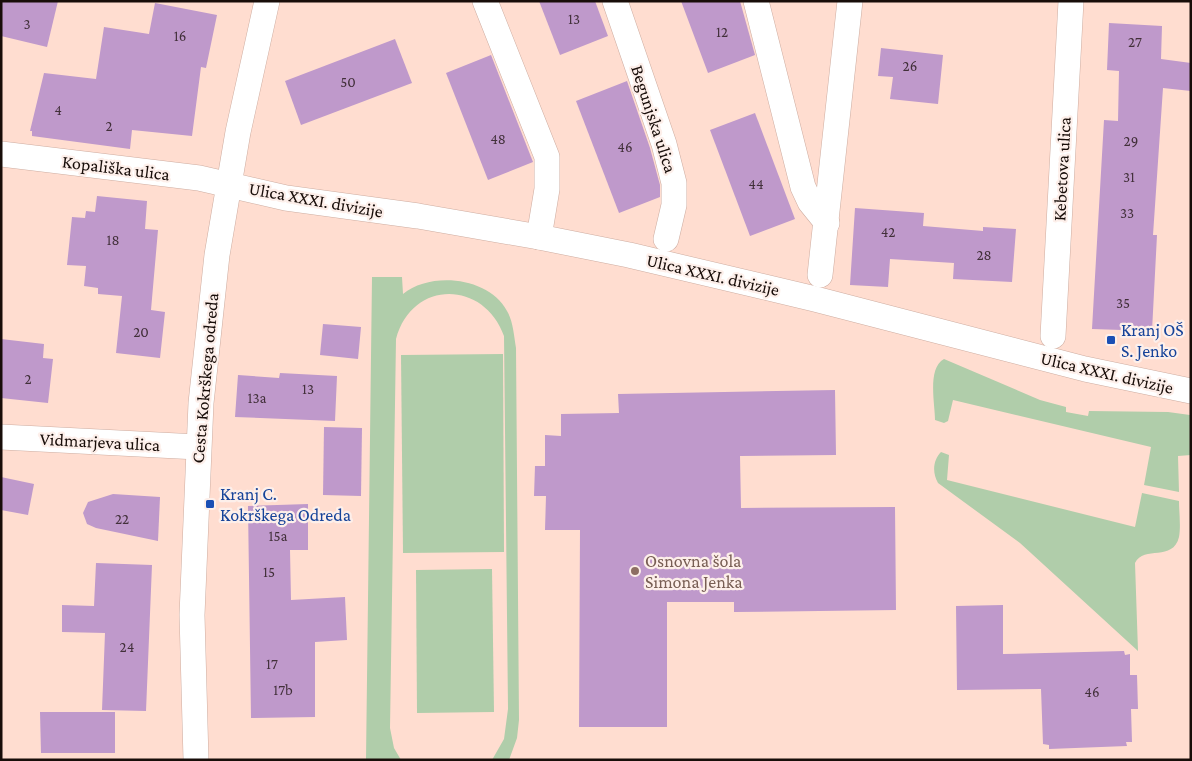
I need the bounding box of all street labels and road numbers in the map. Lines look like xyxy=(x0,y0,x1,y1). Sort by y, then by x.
street label: Begunjska ulica xyxy=(626,63,681,176)
street label: Kebetova ulica xyxy=(1049,116,1075,222)
street label: Kopališka ulica xyxy=(61,151,171,185)
street label: Ulica XXXI. divizije xyxy=(247,178,385,223)
street label: Ulica XXXI. divizije xyxy=(644,250,782,301)
street label: Cesta Kokrškega odreda xyxy=(188,292,222,464)
street label: Ulica XXXI. divizije xyxy=(1038,348,1176,399)
street label: Vidmarjeva ulica xyxy=(39,429,161,456)

